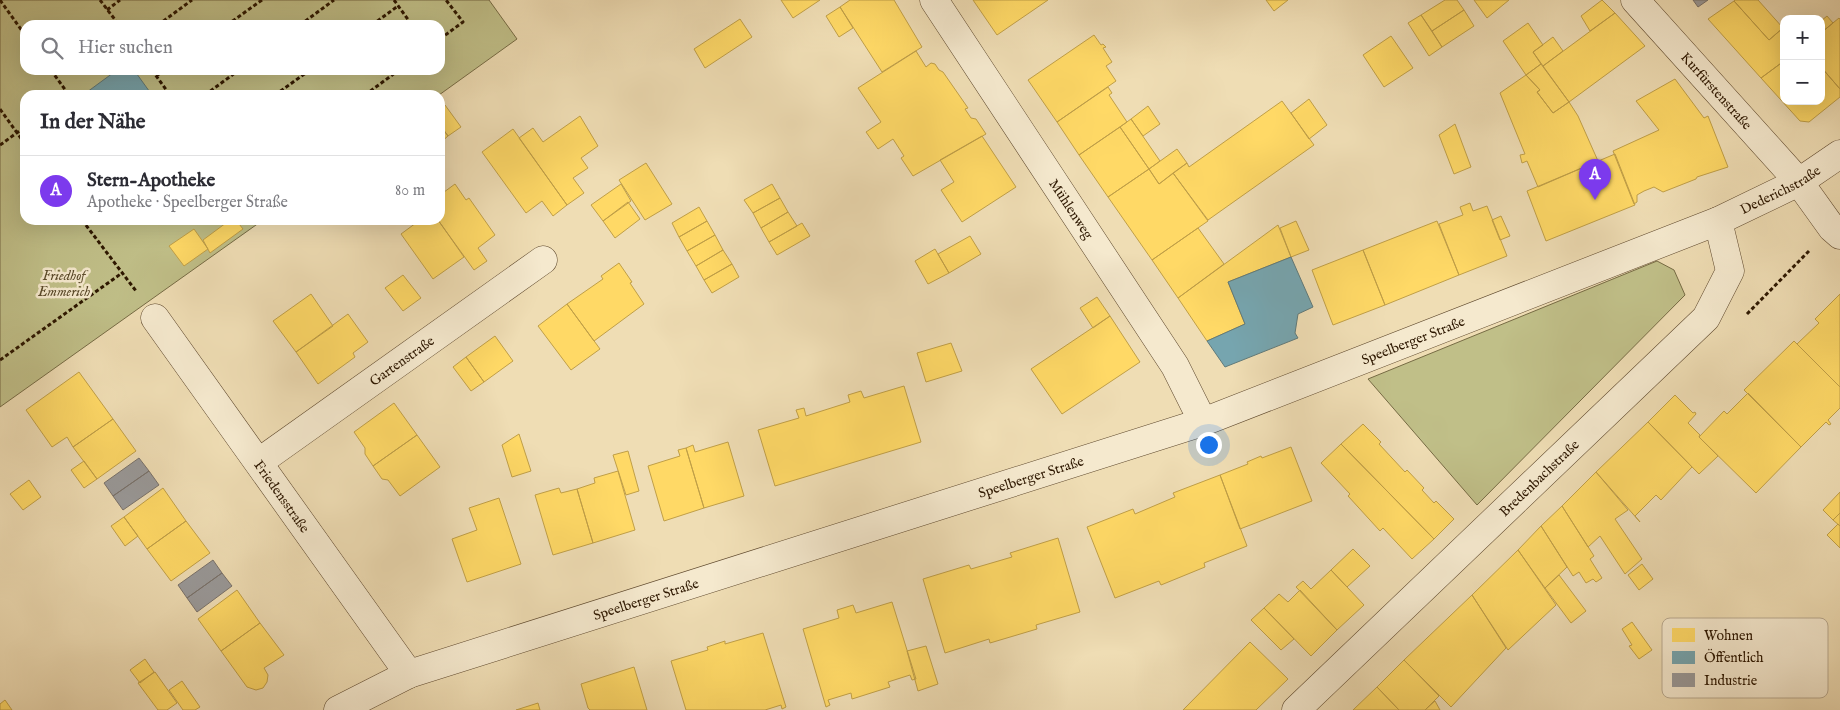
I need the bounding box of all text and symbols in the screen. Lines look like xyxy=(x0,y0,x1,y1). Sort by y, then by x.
map controls xyxy=(1780,15,1825,105)
button: + xyxy=(1780,15,1825,60)
search box xyxy=(20,20,445,75)
icon: search xyxy=(38,34,66,62)
text: Hier suchen xyxy=(78,36,173,60)
street label: Kurfürstenstraße xyxy=(1676,49,1756,134)
button: − xyxy=(1780,60,1825,105)
text: In der Nähe xyxy=(40,109,146,136)
pin: A xyxy=(1579,159,1611,200)
street label: Dederichstraße xyxy=(1737,162,1825,219)
text: Stern-Apotheke xyxy=(87,169,215,193)
street label: Mühlenweg xyxy=(1044,176,1097,243)
text: A xyxy=(51,181,61,201)
text: 80 m xyxy=(395,181,425,201)
text: Apotheke · Speelberger Straße xyxy=(87,193,288,213)
park label: Friedhof Emmerich xyxy=(37,267,90,301)
street label: Speelberger Straße xyxy=(1359,312,1468,369)
street label: Gartenstraße xyxy=(366,332,439,391)
your location xyxy=(1196,432,1222,458)
street label: Bredenbachstraße xyxy=(1496,436,1584,521)
street label: Speelberger Straße xyxy=(976,452,1087,503)
street label: Friedensstraße xyxy=(249,457,314,537)
street label: Speelberger Straße xyxy=(591,574,702,625)
legend xyxy=(1662,618,1828,698)
text: Wohnen xyxy=(1704,627,1753,645)
text: Öffentlich xyxy=(1704,648,1764,667)
text: Industrie xyxy=(1704,672,1758,690)

